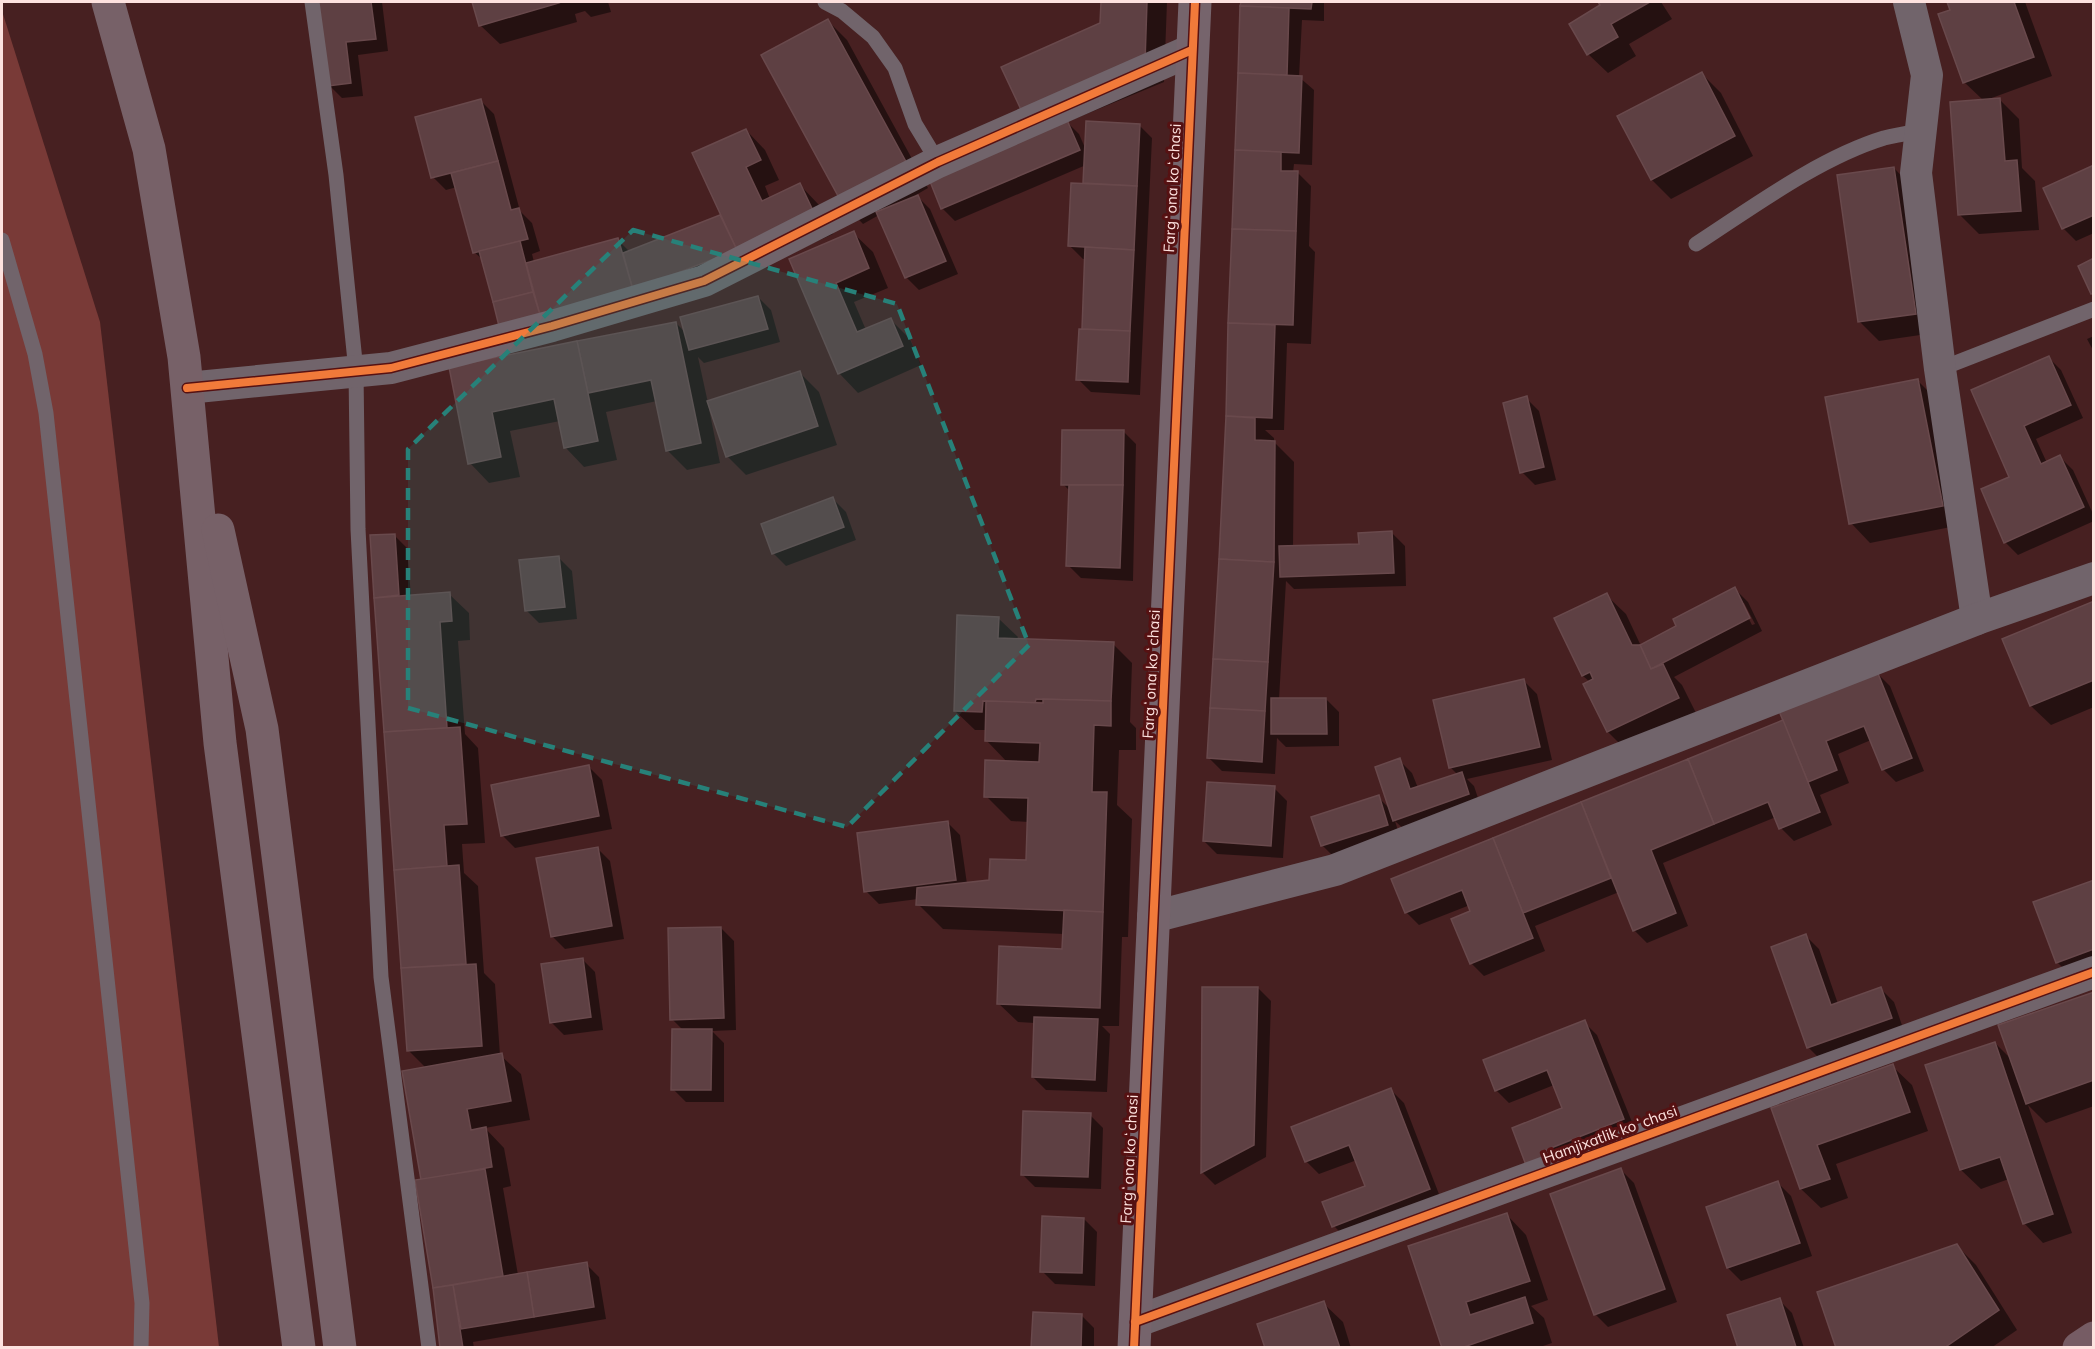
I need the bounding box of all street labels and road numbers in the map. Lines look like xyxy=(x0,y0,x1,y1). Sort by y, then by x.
street label: Fargʻona koʻchasi xyxy=(1159,123,1185,253)
street label: Fargʻona koʻchasi xyxy=(1138,609,1164,739)
street label: Fargʻona koʻchasi xyxy=(1116,1094,1142,1224)
street label: Hamjixatlik koʻchasi xyxy=(1540,1101,1680,1167)

